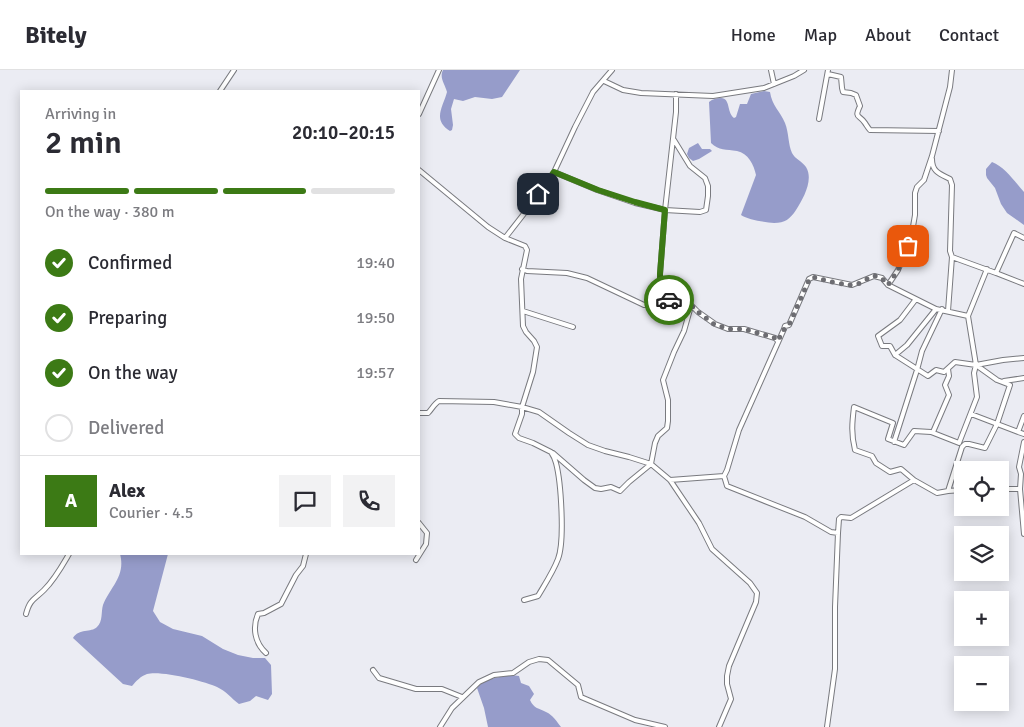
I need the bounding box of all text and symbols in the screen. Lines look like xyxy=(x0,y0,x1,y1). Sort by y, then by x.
text: Bitely xyxy=(25,20,87,50)
text: Home xyxy=(731,24,776,46)
text: Map xyxy=(804,24,837,46)
text: About xyxy=(865,24,911,46)
text: Contact xyxy=(939,24,999,46)
text: Arriving in xyxy=(45,104,116,124)
text: 20:10–20:15 xyxy=(292,121,395,145)
text: 2 min xyxy=(45,123,122,162)
pin xyxy=(517,173,559,215)
icon: home xyxy=(524,180,552,208)
text: On the way · 380 m xyxy=(45,202,175,222)
pin xyxy=(887,225,929,267)
icon: bag xyxy=(894,232,922,260)
icon: check xyxy=(45,249,73,277)
text: Confirmed xyxy=(88,251,172,275)
text: 19:40 xyxy=(356,253,395,273)
courier xyxy=(644,275,694,325)
icon: car xyxy=(655,286,683,314)
icon: check xyxy=(45,304,73,332)
text: Preparing xyxy=(88,306,167,330)
text: 19:50 xyxy=(356,308,395,328)
icon: check xyxy=(45,359,73,387)
text: On the way xyxy=(88,361,178,385)
text: 19:57 xyxy=(356,363,395,383)
text: Delivered xyxy=(88,416,164,440)
map controls xyxy=(954,461,1009,711)
button: locate xyxy=(954,461,1009,516)
button: chat xyxy=(279,475,331,527)
button: phone xyxy=(343,475,395,527)
text: Alex xyxy=(109,479,145,503)
text: A xyxy=(65,489,77,513)
text: Courier · 4.5 xyxy=(109,503,193,523)
button: layers xyxy=(954,526,1009,581)
button: + xyxy=(954,591,1009,646)
button: − xyxy=(954,656,1009,711)

